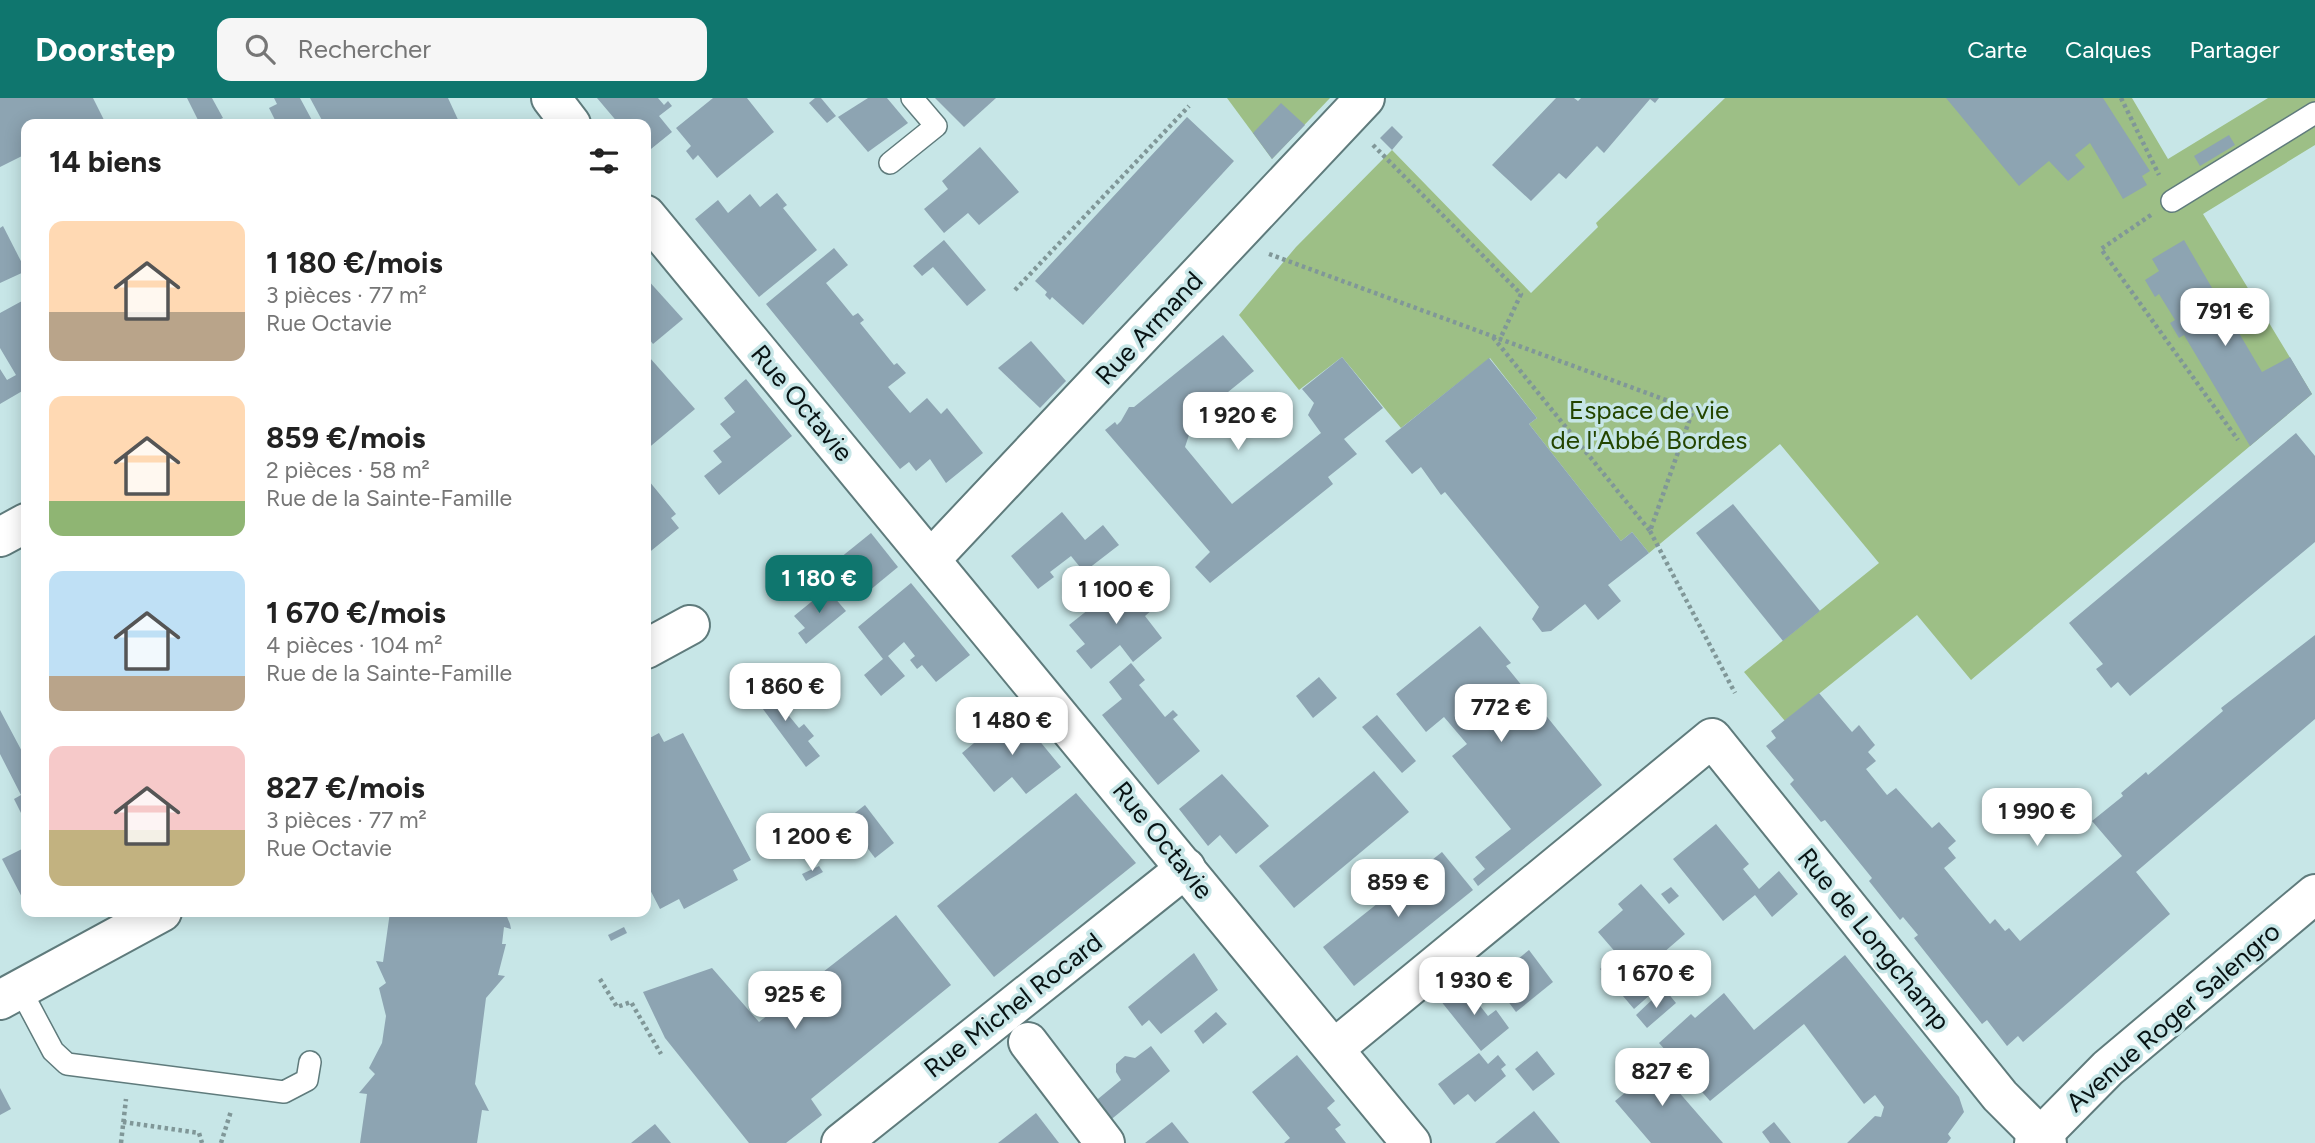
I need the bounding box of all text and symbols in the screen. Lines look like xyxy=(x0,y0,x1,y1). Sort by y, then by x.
search box xyxy=(217,18,707,81)
text: Doorstep xyxy=(35,30,175,69)
icon: search xyxy=(241,30,279,68)
text: Rechercher xyxy=(297,33,431,65)
text: Carte xyxy=(1967,35,2027,64)
text: Calques xyxy=(2065,35,2151,64)
text: Partager xyxy=(2189,35,2280,64)
icon: filters xyxy=(585,142,623,180)
text: 14 biens xyxy=(49,143,161,180)
text: 1 180 €/mois xyxy=(266,244,443,281)
icon: home xyxy=(105,249,189,333)
street label: Rue Armand xyxy=(1089,265,1209,391)
text: 3 pièces · 77 m² xyxy=(266,281,427,309)
pin: 791 € xyxy=(2176,288,2274,348)
text: 791 € xyxy=(2196,297,2254,325)
text: Rue Octavie xyxy=(266,309,392,337)
street label: Rue Octavie xyxy=(744,338,860,468)
pin: 1 920 € xyxy=(1173,392,1303,452)
park label: Espace de vie de l'Abbé Bordes xyxy=(1551,394,1747,456)
text: 1 920 € xyxy=(1199,401,1277,429)
text: 859 €/mois xyxy=(266,419,426,456)
icon: home xyxy=(105,424,189,508)
text: 2 pièces · 58 m² xyxy=(266,456,430,484)
text: Rue de la Sainte-Famille xyxy=(266,484,512,512)
pin: 1 180 € xyxy=(754,556,884,615)
text: 1 180 € xyxy=(781,564,857,592)
pin: 1 100 € xyxy=(1051,566,1181,626)
text: 1 100 € xyxy=(1078,575,1154,603)
text: 1 670 €/mois xyxy=(266,594,446,631)
icon: home xyxy=(105,599,189,683)
text: 4 pièces · 104 m² xyxy=(266,631,442,659)
text: Rue de la Sainte-Famille xyxy=(266,659,512,687)
pin: 1 860 € xyxy=(720,664,850,723)
text: 1 860 € xyxy=(746,672,824,700)
pin: 772 € xyxy=(1452,684,1550,744)
text: 772 € xyxy=(1471,693,1531,721)
pin: 1 480 € xyxy=(947,698,1077,757)
text: 1 480 € xyxy=(972,706,1052,734)
text: 827 €/mois xyxy=(266,769,425,806)
icon: home xyxy=(105,774,189,858)
street label: Rue Octavie xyxy=(1106,775,1220,905)
pin: 1 990 € xyxy=(1972,788,2102,848)
text: 1 990 € xyxy=(1998,797,2076,825)
text: 3 pièces · 77 m² xyxy=(266,806,427,834)
pin: 1 200 € xyxy=(747,814,877,873)
text: 1 200 € xyxy=(772,822,852,850)
text: Rue Octavie xyxy=(266,834,392,862)
street label: Rue de Longchamp xyxy=(1791,842,1957,1036)
pin: 859 € xyxy=(1349,860,1447,919)
text: 859 € xyxy=(1367,868,1429,896)
street label: Avenue Roger Salengro xyxy=(2059,915,2287,1119)
street label: Rue Michel Rocard xyxy=(918,926,1108,1084)
pin: 1 670 € xyxy=(1591,950,1721,1010)
pin: 1 930 € xyxy=(1409,958,1539,1017)
text: 1 670 € xyxy=(1617,959,1695,987)
text: 1 930 € xyxy=(1435,966,1513,994)
pin: 925 € xyxy=(746,972,844,1031)
text: 925 € xyxy=(764,980,826,1008)
pin: 827 € xyxy=(1613,1048,1711,1108)
text: 827 € xyxy=(1631,1057,1693,1085)

